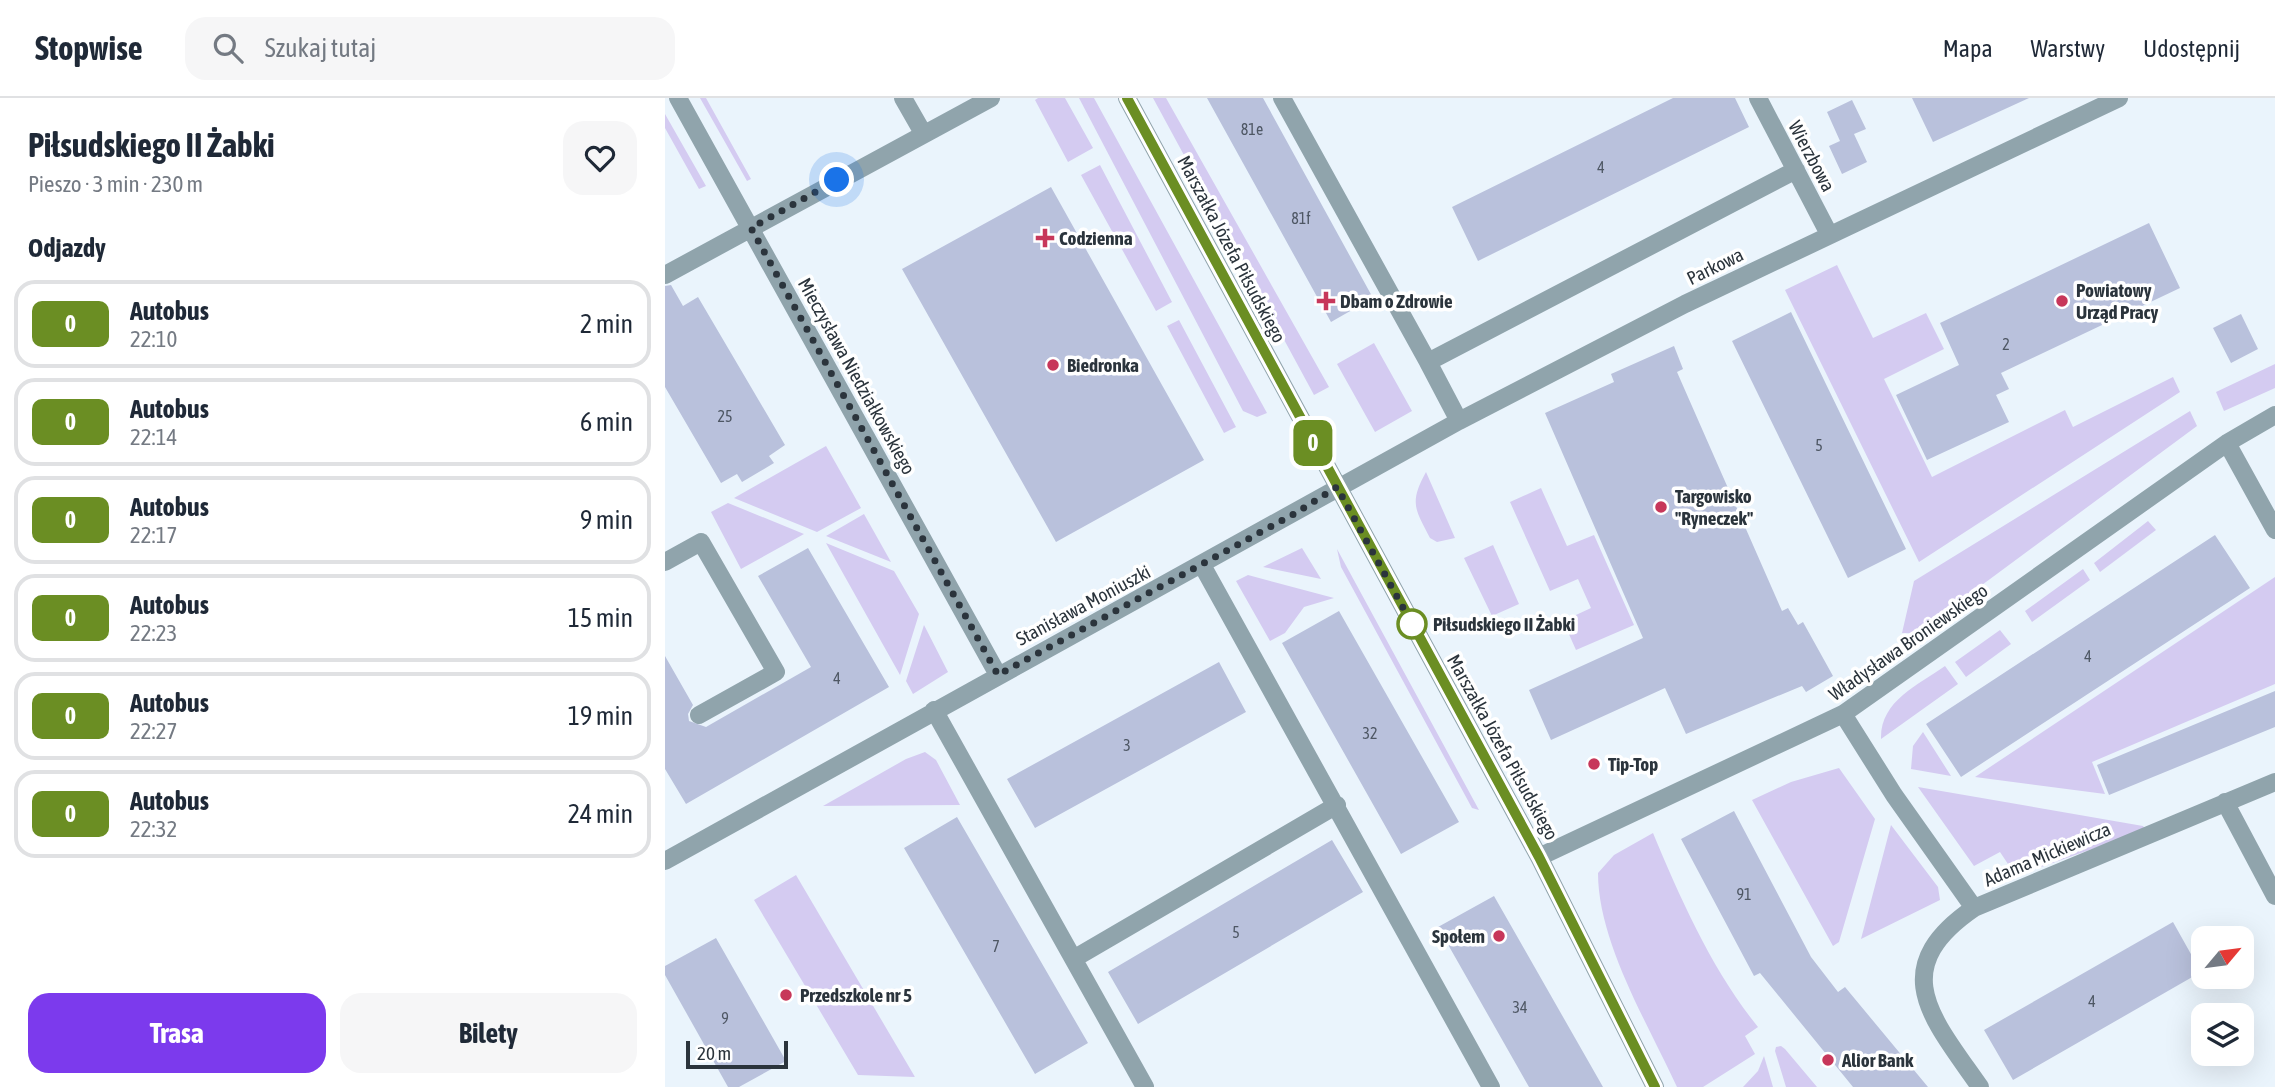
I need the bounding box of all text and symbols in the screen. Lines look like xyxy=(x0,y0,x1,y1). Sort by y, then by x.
search box xyxy=(185,17,675,80)
text: Stopwise xyxy=(35,29,143,67)
icon: search xyxy=(209,29,247,67)
text: Szukaj tutaj xyxy=(265,33,376,63)
text: Mapa xyxy=(1943,35,1993,62)
text: Warstwy xyxy=(2031,35,2105,62)
text: Udostępnij xyxy=(2143,35,2240,62)
street label: Wierzbowa xyxy=(1784,117,1840,195)
house number: 81e xyxy=(1241,120,1263,138)
button: heart xyxy=(563,121,637,195)
text: Piłsudskiego II Żabki xyxy=(28,126,275,164)
street label: Marszałka Józefa Piłsudskiego xyxy=(1173,152,1291,346)
house number: 4 xyxy=(1597,158,1605,176)
your location xyxy=(819,162,854,197)
text: Pieszo · 3 min · 230 m xyxy=(28,171,203,197)
house number: 81f xyxy=(1291,209,1311,227)
place label: Codzienna xyxy=(1059,227,1133,249)
marker: Codzienna xyxy=(1037,230,1053,246)
text: Odjazdy xyxy=(28,233,106,263)
street label: Parkowa xyxy=(1683,243,1747,289)
street label: Mieczysława Niedziałkowskiego xyxy=(794,274,920,478)
place label: Powiatowy Urząd Pracy xyxy=(2076,279,2158,323)
place label: Dbam o Zdrowie xyxy=(1340,290,1453,312)
marker: Dbam o Zdrowie xyxy=(1318,293,1334,309)
marker: Powiatowy Urząd Pracy xyxy=(2054,293,2070,309)
text: Autobus xyxy=(130,296,209,326)
text: 2 min xyxy=(580,309,633,339)
text: 0 xyxy=(65,310,76,337)
text: 22:10 xyxy=(130,326,177,352)
house number: 2 xyxy=(2002,335,2010,353)
place label: Biedronka xyxy=(1067,354,1139,376)
marker: Biedronka xyxy=(1045,357,1061,373)
text: Autobus xyxy=(130,394,209,424)
text: 6 min xyxy=(580,407,633,437)
house number: 25 xyxy=(717,407,733,425)
text: 0 xyxy=(65,408,76,435)
line badge: 0 xyxy=(1290,420,1336,466)
text: 22:14 xyxy=(130,424,177,450)
text: 0 xyxy=(1307,429,1319,456)
house number: 5 xyxy=(1815,436,1823,454)
place label: Targowisko "Ryneczek" xyxy=(1675,485,1753,529)
text: Autobus xyxy=(130,492,209,522)
marker: Targowisko "Ryneczek" xyxy=(1653,499,1669,515)
text: 9 min xyxy=(580,505,633,535)
text: 0 xyxy=(65,506,76,533)
text: 22:17 xyxy=(130,522,177,548)
street label: Stanisława Moniuszki xyxy=(1012,560,1154,650)
street label: Władysława Broniewskiego xyxy=(1824,579,1992,705)
text: Autobus xyxy=(130,590,209,620)
text: 15 min xyxy=(568,603,633,633)
text: 0 xyxy=(65,604,76,631)
marker: Piłsudskiego II Żabki xyxy=(1397,609,1427,639)
place label: Piłsudskiego II Żabki xyxy=(1433,613,1575,635)
text: 22:23 xyxy=(130,620,177,646)
house number: 4 xyxy=(2084,647,2092,665)
street label: Marszałka Józefa Piłsudskiego xyxy=(1443,650,1563,844)
house number: 4 xyxy=(833,669,841,687)
text: Autobus xyxy=(130,688,209,718)
text: 19 min xyxy=(568,701,633,731)
text: 0 xyxy=(65,702,76,729)
text: 22:27 xyxy=(130,718,177,744)
house number: 32 xyxy=(1362,724,1378,742)
house number: 3 xyxy=(1123,736,1131,754)
place label: Tip-Top xyxy=(1608,753,1658,775)
marker: Tip-Top xyxy=(1586,756,1602,772)
text: Autobus xyxy=(130,786,209,816)
text: 24 min xyxy=(568,799,633,829)
text: 0 xyxy=(65,800,76,827)
text: 22:32 xyxy=(130,816,177,842)
street label: Adama Mickiewicza xyxy=(1980,817,2114,891)
house number: 91 xyxy=(1736,885,1752,903)
house number: 5 xyxy=(1232,923,1240,941)
place label: Społem xyxy=(1432,925,1485,947)
north arrow xyxy=(2191,926,2254,989)
map controls xyxy=(2191,926,2254,1066)
marker: Społem xyxy=(1491,928,1507,944)
house number: 7 xyxy=(992,937,1000,955)
place label: Przedszkole nr 5 xyxy=(800,984,912,1006)
marker: Przedszkole nr 5 xyxy=(778,987,794,1003)
house number: 4 xyxy=(2088,992,2096,1010)
button: Trasa xyxy=(28,993,326,1073)
button: Bilety xyxy=(340,993,637,1073)
house number: 34 xyxy=(1512,998,1528,1016)
button: layers xyxy=(2191,1003,2254,1066)
house number: 9 xyxy=(721,1009,729,1027)
scale bar xyxy=(686,1038,787,1070)
text: 20 m xyxy=(697,1042,731,1064)
place label: Alior Bank xyxy=(1841,1049,1914,1071)
marker: Alior Bank xyxy=(1820,1052,1836,1068)

